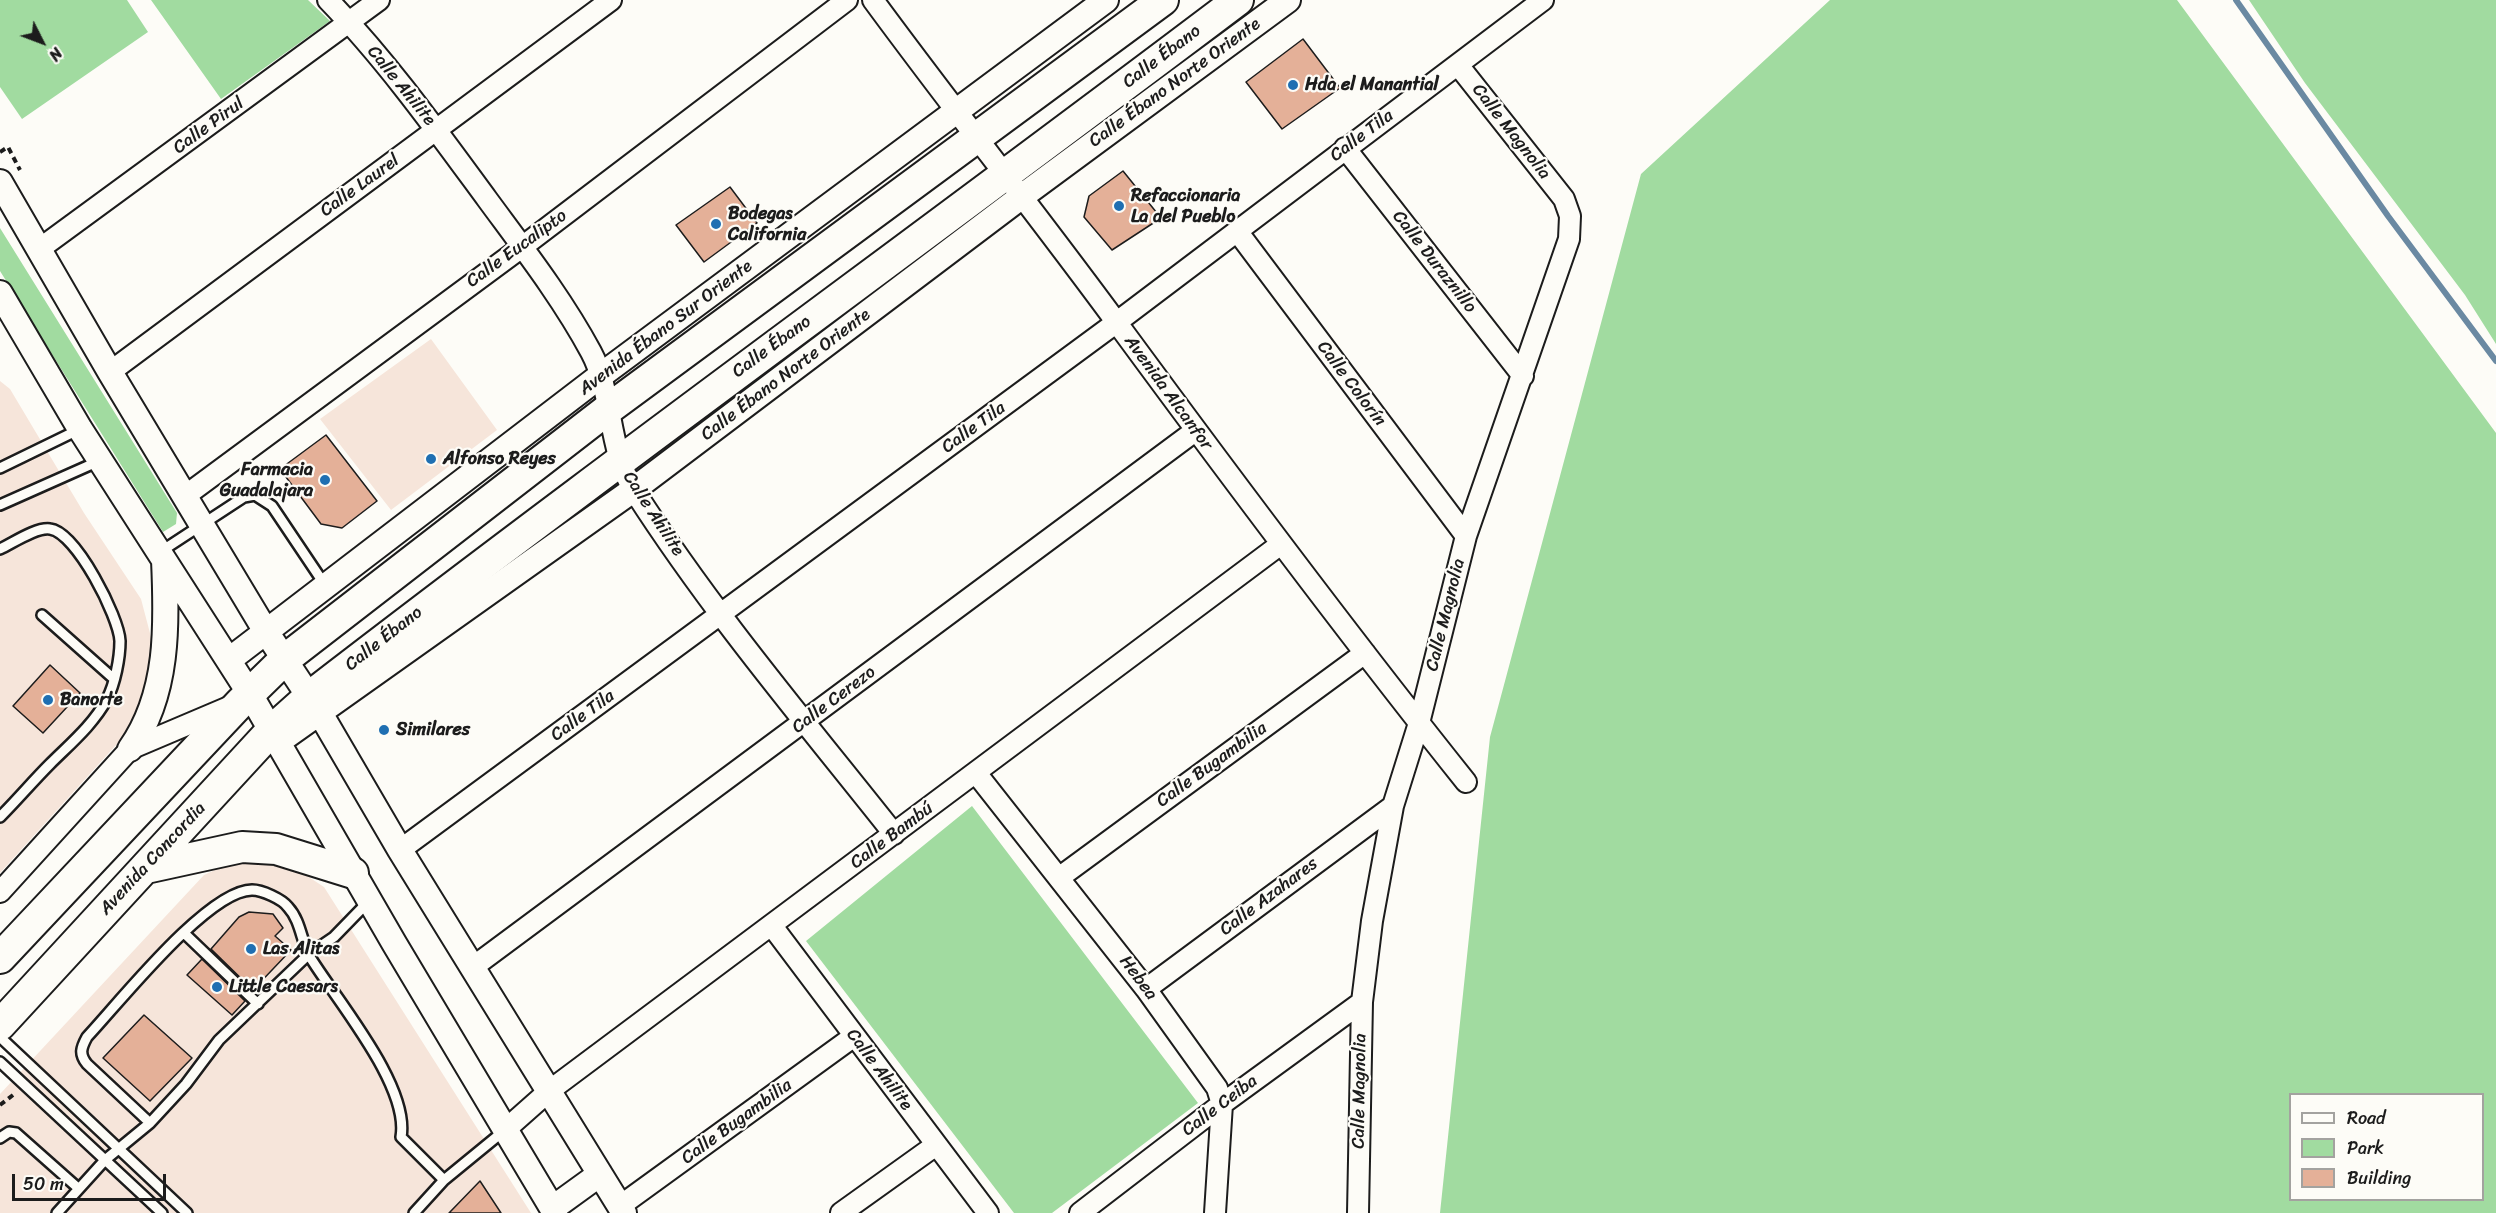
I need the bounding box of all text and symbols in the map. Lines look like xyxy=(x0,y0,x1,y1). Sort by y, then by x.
north arrow xyxy=(12,12,72,72)
street label: Calle Ébano Norte Oriente xyxy=(1085,14,1265,152)
street label: Calle Ébano xyxy=(1119,21,1205,93)
text: N xyxy=(41,41,70,68)
street label: Calle Ahilite xyxy=(362,42,440,130)
place label: Hda el Manantial xyxy=(1305,74,1439,96)
marker: Hda el Manantial xyxy=(1286,78,1300,92)
street label: Calle Magnolia xyxy=(1467,80,1555,184)
street label: Calle Pirul xyxy=(169,93,249,159)
street label: Calle Tila xyxy=(1326,105,1398,167)
street label: Calle Laurel xyxy=(316,150,404,222)
place label: Refaccionaria La del Pueblo xyxy=(1131,185,1240,228)
marker: Refaccionaria La del Pueblo xyxy=(1112,199,1126,213)
place label: Bodegas California xyxy=(728,203,806,246)
street label: Calle Eucalipto xyxy=(463,205,571,293)
street label: Calle Duraznillo xyxy=(1387,207,1481,317)
marker: Bodegas California xyxy=(709,217,723,231)
street label: Avenida Ébano Sur Oriente xyxy=(575,256,757,400)
street label: Calle Ébano Norte Oriente xyxy=(697,304,875,446)
street label: Calle Ébano xyxy=(728,311,816,383)
street label: Avenida Alcanfor xyxy=(1119,331,1217,455)
street label: Calle Colorín xyxy=(1312,337,1390,431)
street label: Calle Tila xyxy=(938,398,1010,458)
place label: Alfonso Reyes xyxy=(443,448,556,470)
marker: Alfonso Reyes xyxy=(424,452,438,466)
place label: Farmacia Guadalajara xyxy=(220,459,313,502)
street label: Calle Ahilite xyxy=(618,468,688,560)
marker: Farmacia Guadalajara xyxy=(318,473,332,487)
street label: Calle Magnolia xyxy=(1422,556,1470,674)
street label: Calle Ébano xyxy=(341,602,427,676)
street label: Calle Cerezo xyxy=(788,662,880,738)
street label: Calle Tila xyxy=(547,686,619,746)
place label: Banorte xyxy=(60,689,123,711)
marker: Banorte xyxy=(41,693,55,707)
street label: Calle Bugambilia xyxy=(1153,718,1271,812)
place label: Similares xyxy=(396,719,470,741)
marker: Similares xyxy=(377,723,391,737)
street label: Avenida Concordia xyxy=(95,798,211,920)
street label: Calle Bambú xyxy=(846,798,938,874)
street label: Calle Azahares xyxy=(1216,853,1322,941)
place label: Las Alitas xyxy=(263,938,339,960)
marker: Las Alitas xyxy=(244,942,258,956)
street label: Hebea xyxy=(1114,951,1162,1005)
place label: Little Caesars xyxy=(229,976,338,998)
marker: Little Caesars xyxy=(210,980,224,994)
street label: Calle Ahilite xyxy=(841,1025,917,1115)
street label: Calle Magnolia xyxy=(1348,1033,1372,1149)
street label: Calle Ceiba xyxy=(1178,1071,1262,1141)
street label: Calle Bugambilia xyxy=(678,1075,796,1169)
legend xyxy=(2289,1093,2484,1201)
text: Road xyxy=(2347,1102,2386,1134)
text: Park xyxy=(2347,1132,2384,1164)
scale bar xyxy=(15,1162,170,1200)
text: Building xyxy=(2347,1162,2411,1194)
text: 50 m xyxy=(23,1168,64,1200)

